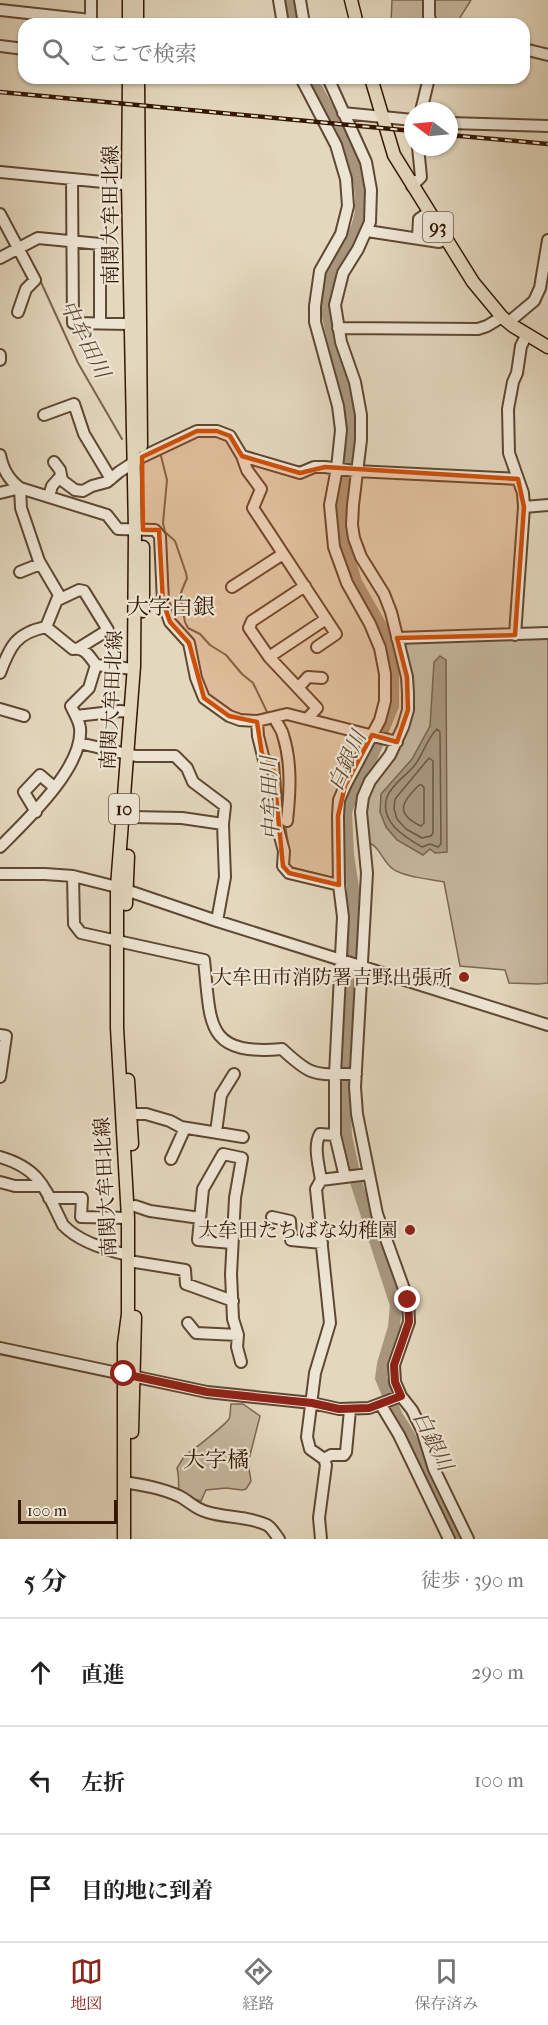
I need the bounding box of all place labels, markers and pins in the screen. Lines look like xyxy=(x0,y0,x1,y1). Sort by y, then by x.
place label: 大牟田市消防署吉野出張所 xyxy=(212,966,452,989)
marker: 大牟田市消防署吉野出張所 xyxy=(457,970,471,984)
place label: 大牟田たちばな幼稚園 xyxy=(198,1219,398,1242)
marker: 大牟田たちばな幼稚園 xyxy=(403,1223,417,1237)

